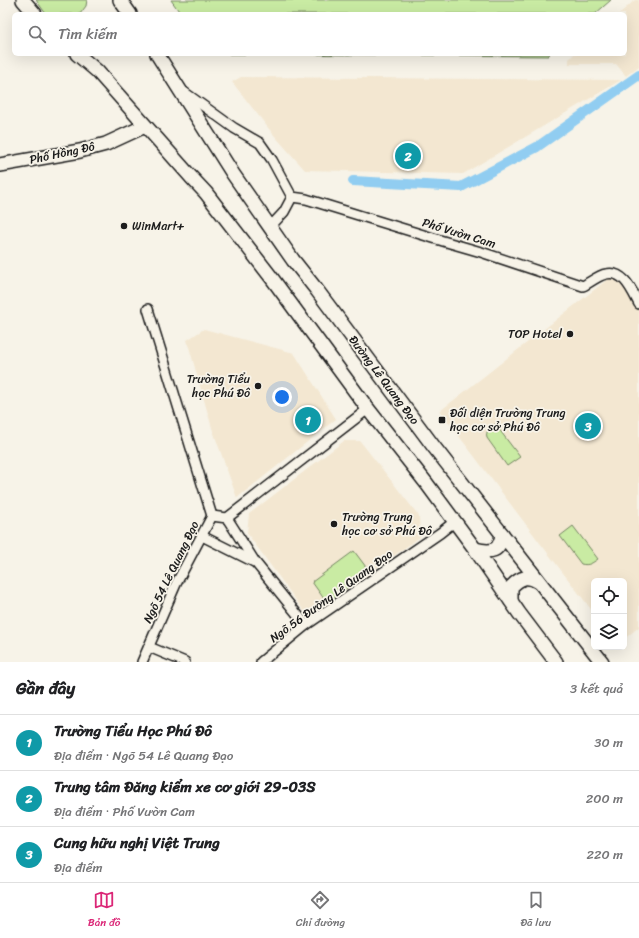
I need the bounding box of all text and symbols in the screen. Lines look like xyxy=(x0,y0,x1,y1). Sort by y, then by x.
search box xyxy=(12,12,627,56)
text: Tìm kiếm xyxy=(58,21,117,47)
icon: search xyxy=(26,23,48,45)
street label: Phố Hồng Đô xyxy=(27,135,98,171)
pin: 2 xyxy=(395,141,421,171)
street label: Phố Vườn Cam xyxy=(419,211,499,255)
place label: WinMart+ xyxy=(132,215,184,237)
marker: WinMart+ xyxy=(119,221,129,231)
place label: TOP Hotel xyxy=(508,323,563,345)
marker: TOP Hotel xyxy=(565,329,575,339)
street label: Đường Lê Quang Đạo xyxy=(343,330,425,430)
place label: Trường Tiểu học Phú Đô xyxy=(187,368,251,404)
marker: Trường Tiểu học Phú Đô xyxy=(253,381,263,391)
your location xyxy=(272,387,292,407)
place label: Đối diện Trường Trung học cơ sở Phú Đô xyxy=(449,402,566,438)
pin: 1 xyxy=(295,405,321,435)
pin: 3 xyxy=(575,411,601,441)
marker: Đối diện Trường Trung học cơ sở Phú Đô xyxy=(437,415,447,425)
place label: Trường Trung học cơ sở Phú Đô xyxy=(341,506,433,542)
street label: Ngõ 54 Lê Quang Đạo xyxy=(137,517,205,627)
marker: Trường Trung học cơ sở Phú Đô xyxy=(329,519,339,529)
street label: Ngõ 56 Đường Lê Quang Đạo xyxy=(265,544,397,648)
map controls xyxy=(591,578,627,650)
button: locate xyxy=(591,578,627,614)
button: layers xyxy=(591,614,627,650)
text: Gần đây xyxy=(16,673,75,703)
text: 3 kết quả xyxy=(570,677,623,700)
text: Trường Tiểu Học Phú Đô xyxy=(54,718,212,744)
text: 1 xyxy=(26,731,32,754)
text: 30 m xyxy=(594,731,623,754)
text: Địa điểm · Ngõ 54 Lê Quang Đạo xyxy=(54,744,233,767)
text: Trung tâm Đăng kiểm xe cơ giới 29-03S xyxy=(54,774,316,800)
text: 2 xyxy=(25,787,33,810)
text: 200 m xyxy=(586,787,623,810)
text: Địa điểm · Phố Vườn Cam xyxy=(54,800,195,823)
text: Cung hữu nghị Việt Trung xyxy=(54,830,220,856)
text: 3 xyxy=(25,843,33,866)
text: 220 m xyxy=(586,843,623,866)
text: Địa điểm xyxy=(54,856,102,879)
tab: Bản đồ xyxy=(88,889,120,932)
tab: Chỉ đường xyxy=(296,889,345,932)
tab: Đã lưu xyxy=(520,889,551,932)

